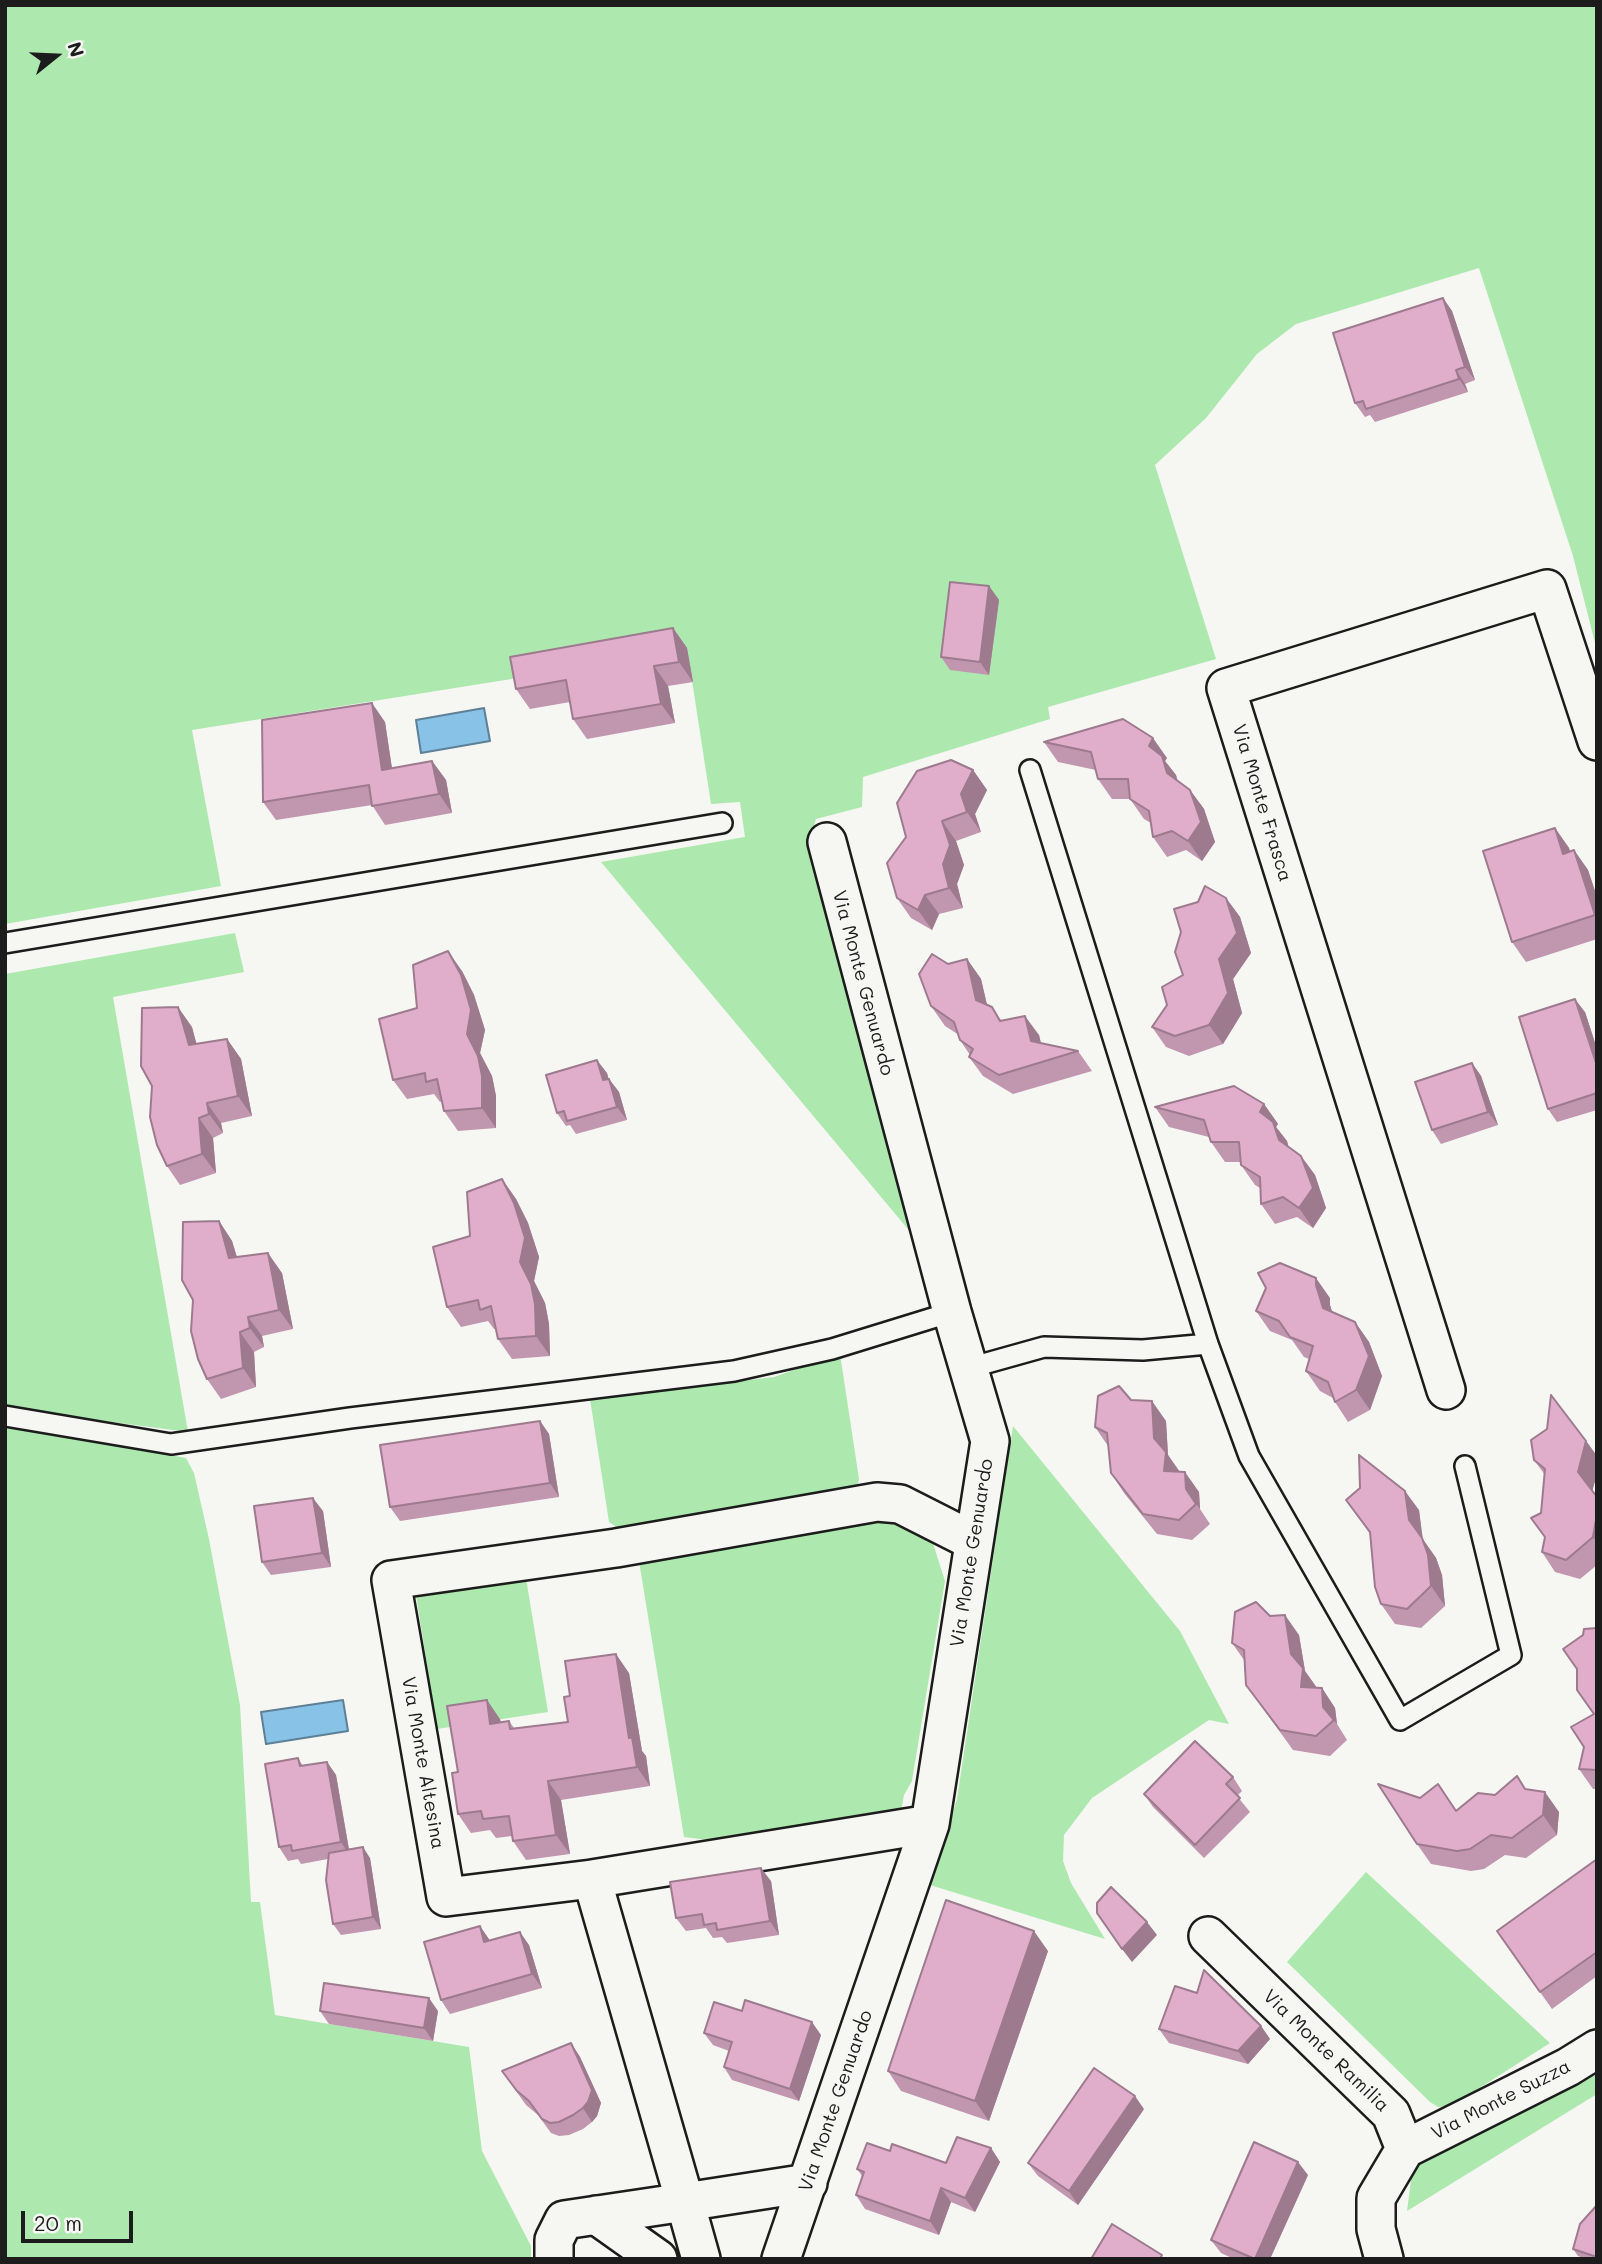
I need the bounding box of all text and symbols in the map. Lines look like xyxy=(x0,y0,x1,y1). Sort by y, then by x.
north arrow xyxy=(21,21,91,91)
text: N xyxy=(62,39,91,60)
street label: Via Monte Frasca xyxy=(1227,722,1297,884)
street label: Via Monte Genuardo xyxy=(827,888,899,1078)
street label: Via Monte Genuardo xyxy=(946,1457,998,1649)
street label: Via Monte Altesina xyxy=(397,1675,449,1851)
street label: Via Monte Ramilia xyxy=(1258,1985,1394,2117)
street label: Via Monte Genuardo xyxy=(794,2007,878,2195)
street label: Via Monte Suzza xyxy=(1428,2055,1574,2145)
scale bar xyxy=(24,2198,136,2242)
text: 20 m xyxy=(34,2209,82,2236)

